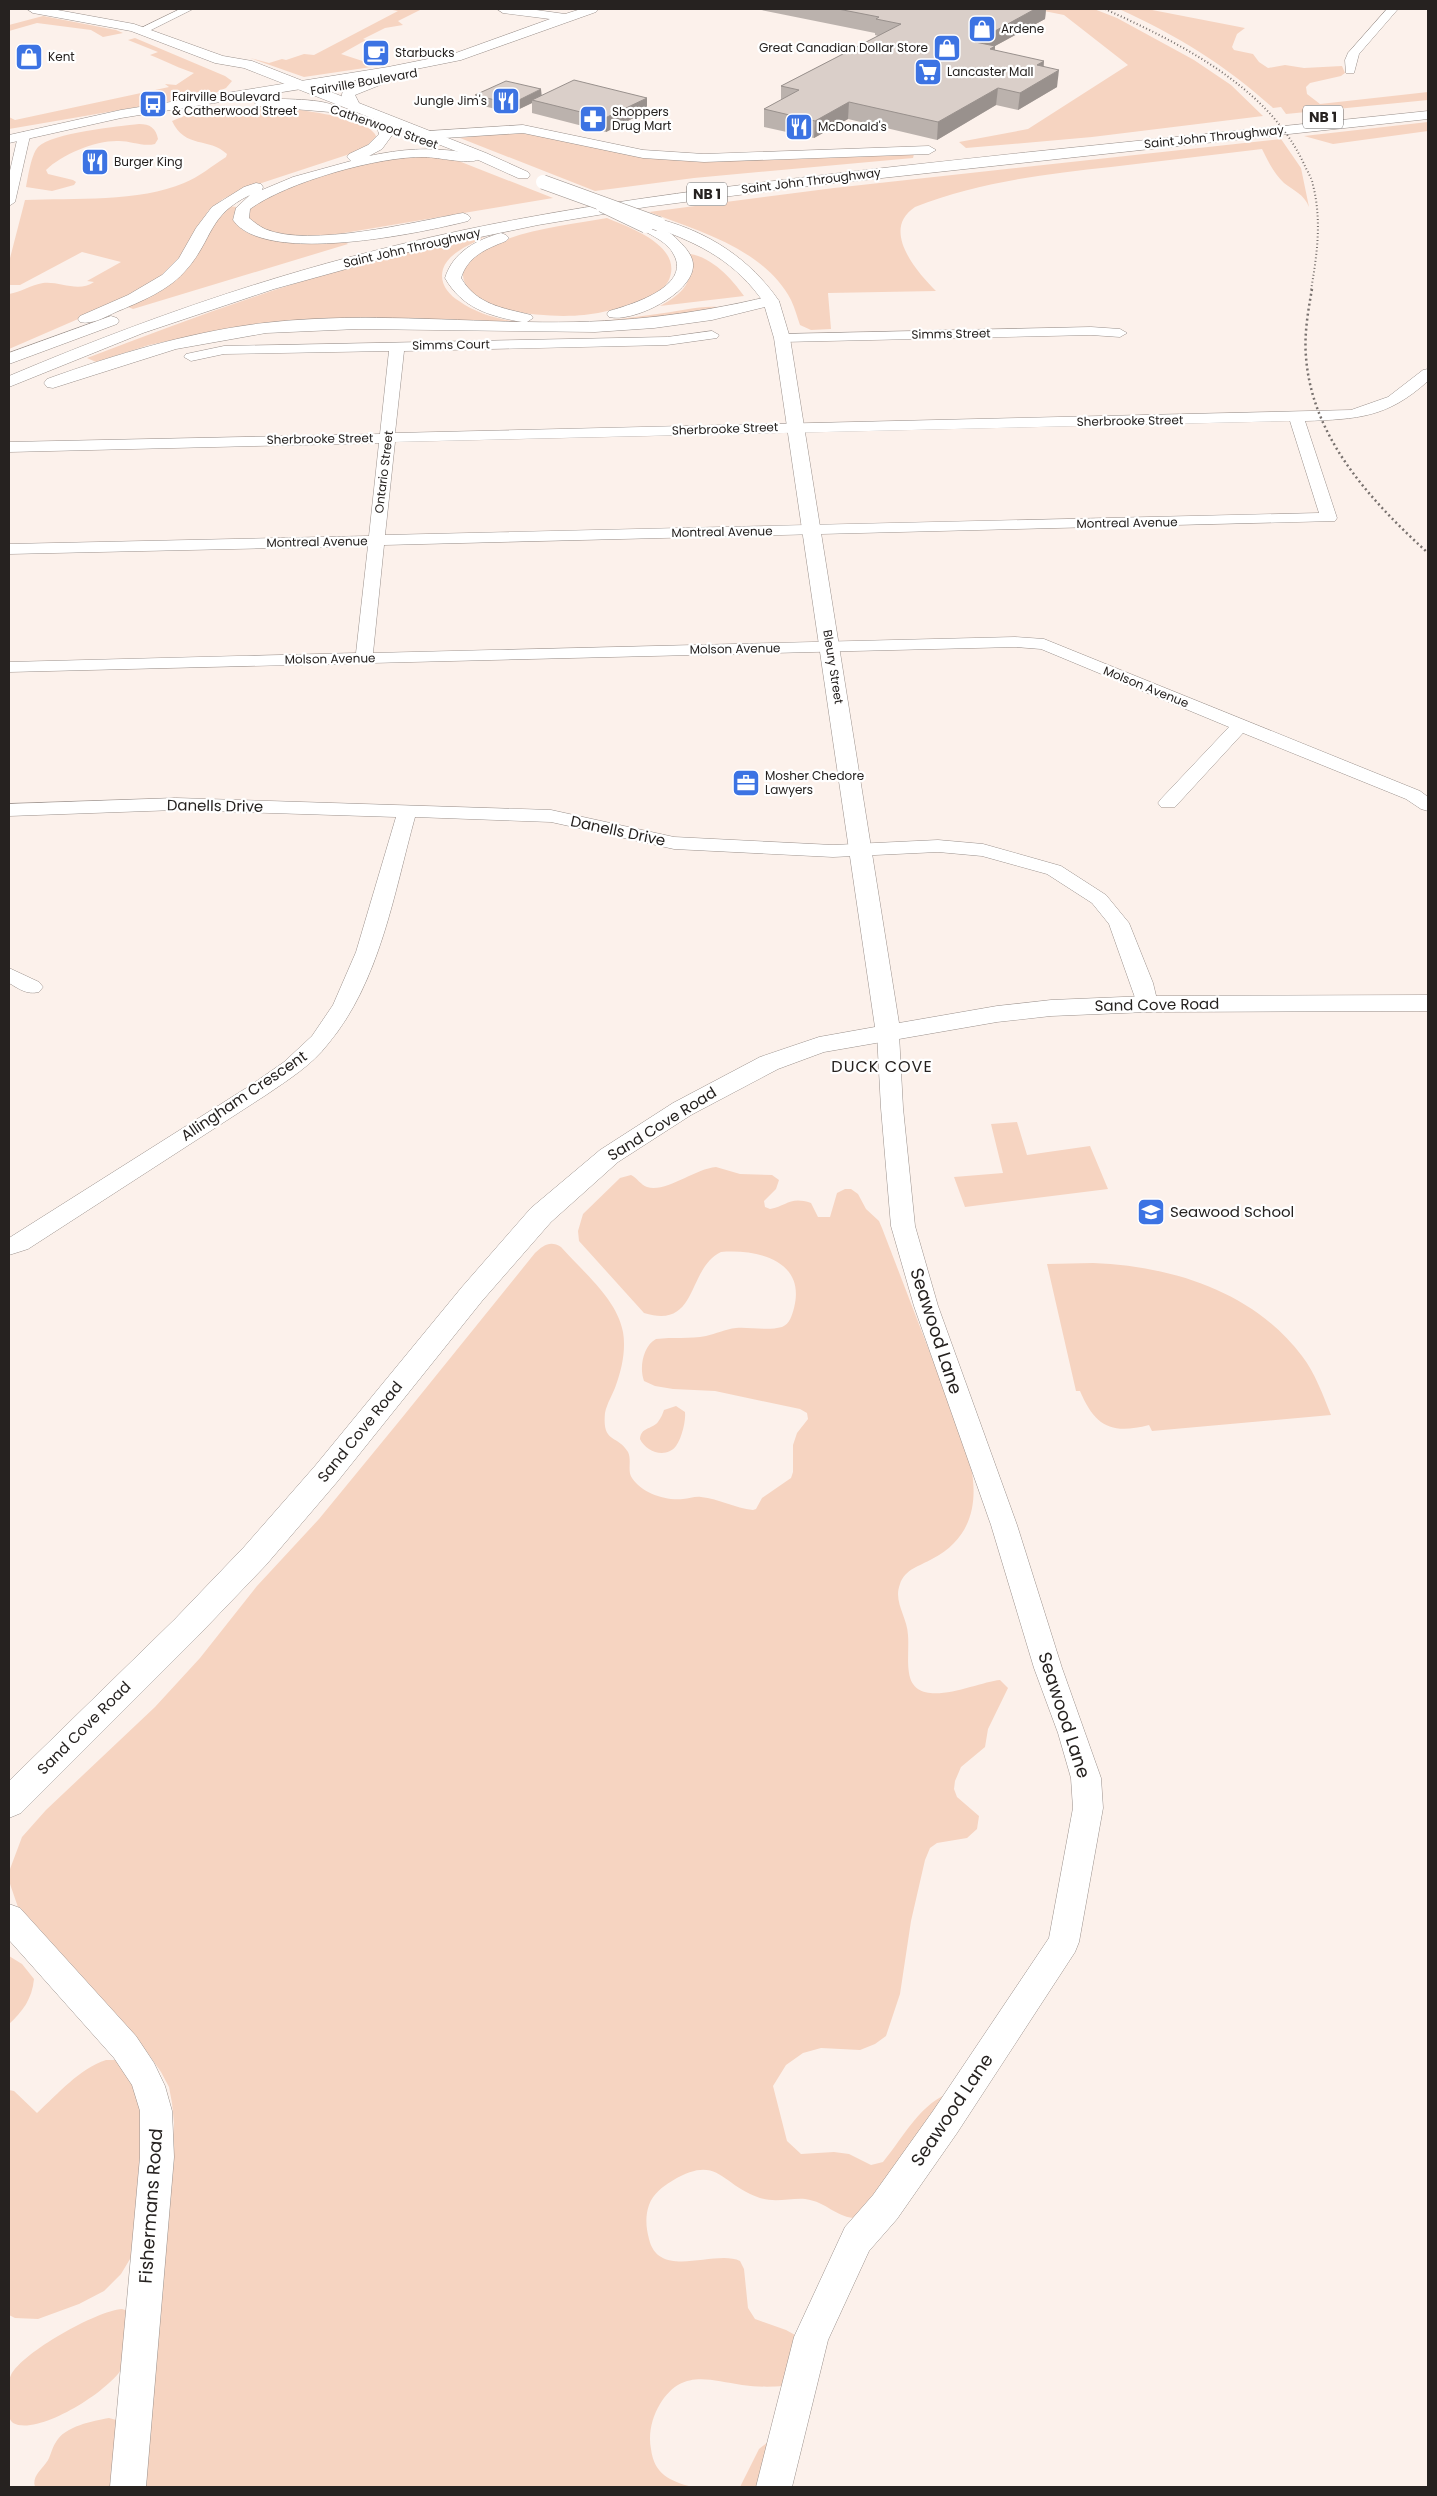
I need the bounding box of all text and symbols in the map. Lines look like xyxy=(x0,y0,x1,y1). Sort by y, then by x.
shop icon: Ardene xyxy=(967,14,997,44)
place label: Ardene xyxy=(1001,20,1044,37)
shop icon: Great Canadian Dollar Store xyxy=(932,33,962,63)
cafe icon: Starbucks xyxy=(361,38,391,68)
place label: Great Canadian Dollar Store xyxy=(759,39,928,56)
shop icon: Kent xyxy=(14,42,44,72)
place label: Starbucks xyxy=(395,44,455,61)
place label: Kent xyxy=(48,48,75,65)
supermarket icon: Lancaster Mall xyxy=(913,57,943,87)
place label: Lancaster Mall xyxy=(947,63,1034,80)
street label: Fairville Boulevard xyxy=(309,64,419,99)
restaurant icon: Jungle Jim's xyxy=(491,86,521,116)
place label: Fairville Boulevard & Catherwood Street xyxy=(172,88,297,119)
bus stop icon: Fairville Boulevard & Catherwood Street xyxy=(138,89,168,119)
place label: Jungle Jim's xyxy=(414,92,487,109)
street label: Catherwood Street xyxy=(328,100,440,153)
place label: Shoppers Drug Mart xyxy=(612,103,671,134)
pharmacy icon: Shoppers Drug Mart xyxy=(578,104,608,134)
road number: NB 1 xyxy=(1303,105,1343,128)
restaurant icon: McDonald's xyxy=(784,112,814,142)
place label: McDonald's xyxy=(818,118,887,135)
street label: Saint John Throughway xyxy=(1143,121,1285,152)
restaurant icon: Burger King xyxy=(80,147,110,177)
place label: Burger King xyxy=(114,153,183,170)
street label: Saint John Throughway xyxy=(740,163,882,198)
road number: NB 1 xyxy=(687,182,727,205)
street label: Saint John Throughway xyxy=(342,223,482,272)
street label: Simms Street xyxy=(911,324,991,343)
street label: Simms Court xyxy=(412,335,490,354)
street label: Sherbrooke Street xyxy=(1077,411,1183,430)
street label: Sherbrooke Street xyxy=(671,418,779,439)
street label: Sherbrooke Street xyxy=(267,429,373,448)
street label: Ontario Street xyxy=(370,430,397,514)
street label: Montreal Avenue xyxy=(1076,513,1178,532)
street label: Montreal Avenue xyxy=(671,522,773,541)
street label: Montreal Avenue xyxy=(266,532,368,551)
street label: Bleury Street xyxy=(819,629,848,705)
street label: Molson Avenue xyxy=(689,639,781,658)
street label: Molson Avenue xyxy=(284,649,376,668)
street label: Molson Avenue xyxy=(1101,662,1191,711)
place label: Mosher Chedore Lawyers xyxy=(765,767,864,798)
office icon: Mosher Chedore Lawyers xyxy=(731,768,761,798)
street label: Danells Drive xyxy=(167,794,263,817)
street label: Danells Drive xyxy=(569,810,667,851)
street label: Sand Cove Road xyxy=(1095,993,1219,1016)
street label: Allingham Crescent xyxy=(177,1046,311,1146)
district label: DUCK COVE xyxy=(831,1055,933,1078)
street label: Sand Cove Road xyxy=(603,1082,720,1165)
school or university icon: Seawood School xyxy=(1136,1197,1166,1227)
place label: Seawood School xyxy=(1170,1201,1294,1222)
street label: Seawood Lane xyxy=(904,1265,969,1397)
street label: Sand Cove Road xyxy=(312,1377,407,1487)
street label: Seawood Lane xyxy=(1032,1649,1097,1781)
street label: Sand Cove Road xyxy=(32,1676,135,1779)
street label: Seawood Lane xyxy=(905,2048,999,2171)
street label: Fishermans Road xyxy=(133,2128,168,2284)

